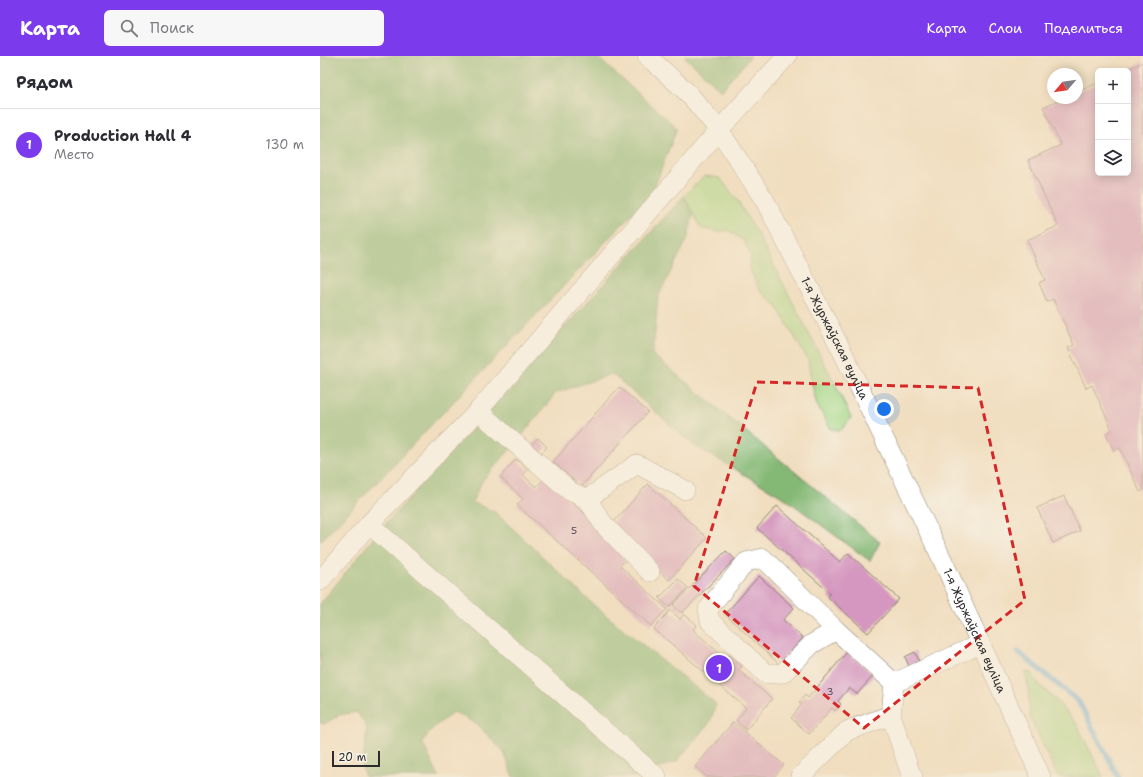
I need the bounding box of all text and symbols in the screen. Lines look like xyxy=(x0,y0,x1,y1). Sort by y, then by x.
search box xyxy=(104,10,384,46)
text: Карта xyxy=(20,16,80,41)
icon: search xyxy=(118,17,140,39)
text: Поиск xyxy=(150,18,194,38)
text: Карта xyxy=(926,19,967,37)
text: Слои xyxy=(989,19,1022,37)
text: Поделиться xyxy=(1044,19,1123,37)
north arrow xyxy=(1047,68,1083,104)
map controls xyxy=(1095,68,1131,176)
button: + xyxy=(1095,68,1131,104)
text: Рядом xyxy=(16,71,73,93)
button: − xyxy=(1095,104,1131,140)
text: Production Hall 4 xyxy=(54,126,191,146)
text: 1 xyxy=(26,136,32,153)
text: 130 m xyxy=(266,136,304,153)
button: layers xyxy=(1095,140,1131,176)
text: Место xyxy=(54,146,94,163)
street label: 1-я Журжаўская вуліца xyxy=(797,274,872,403)
your location xyxy=(874,399,894,419)
house number: 5 xyxy=(571,524,577,537)
street label: 1-я Журжаўская вуліца xyxy=(939,566,1010,696)
pin: 1 xyxy=(706,653,732,683)
house number: 3 xyxy=(827,685,834,698)
scale bar xyxy=(332,749,380,768)
text: 20 m xyxy=(338,750,366,765)

